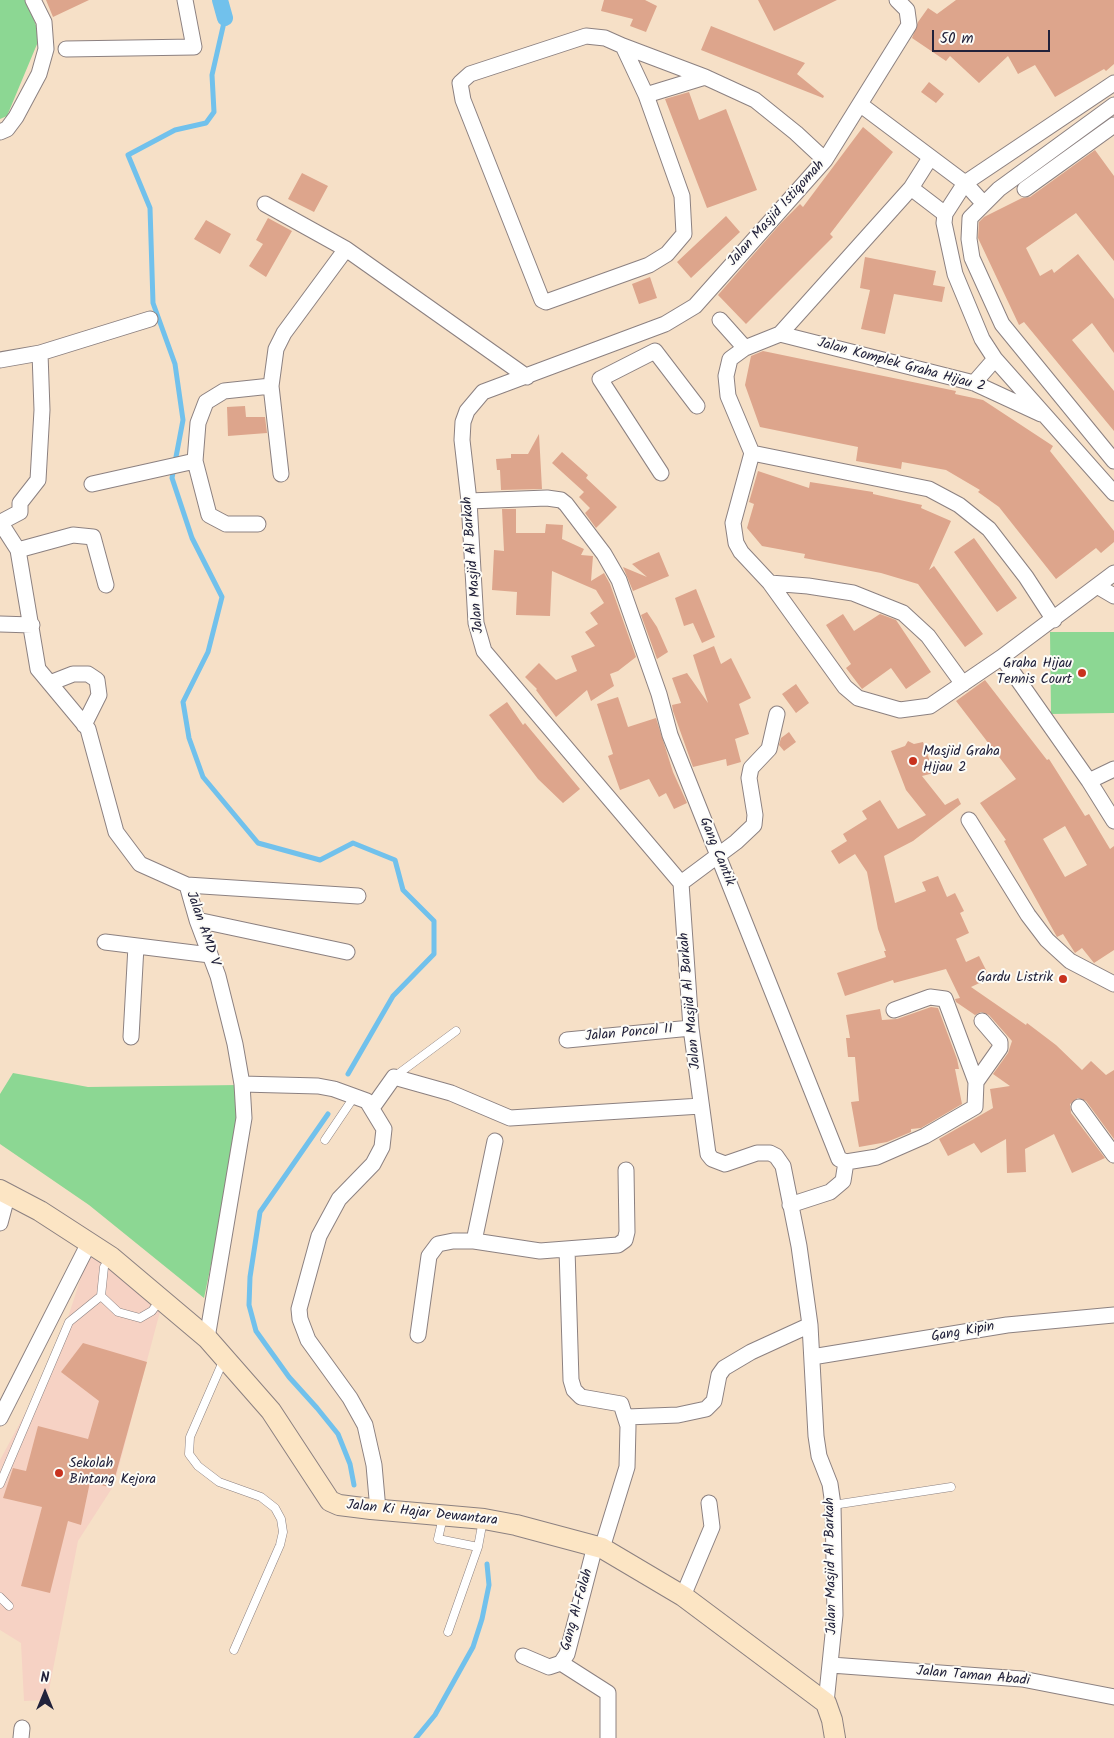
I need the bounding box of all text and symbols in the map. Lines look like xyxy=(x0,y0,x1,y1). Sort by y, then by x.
scale bar xyxy=(934,20,1052,52)
text: 50 m xyxy=(940,27,974,51)
street label: Jalan Masjid Istiqomah xyxy=(725,158,829,270)
street label: Jalan Komplek Graha Hijau 2 xyxy=(815,335,987,397)
street label: Jalan Masjid Al Barkah xyxy=(460,496,488,634)
place label: Graha Hijau Tennis Court xyxy=(997,657,1072,690)
marker: Graha Hijau Tennis Court xyxy=(1076,667,1088,679)
place label: Masjid Graha Hijau 2 xyxy=(923,745,1000,778)
marker: Masjid Graha Hijau 2 xyxy=(907,755,919,767)
street label: Gang Cantik xyxy=(695,815,737,889)
street label: Jalan AMD V xyxy=(181,889,223,969)
street label: Jalan Masjid Al Barkah xyxy=(677,932,705,1070)
place label: Gardu Listrik xyxy=(977,971,1053,987)
marker: Gardu Listrik xyxy=(1057,973,1069,985)
street label: Jalan Poncol II xyxy=(584,1022,674,1046)
street label: Gang Kipin xyxy=(930,1319,996,1347)
place label: Sekolah Bintang Kejora xyxy=(69,1457,156,1490)
marker: Sekolah Bintang Kejora xyxy=(53,1467,65,1479)
street label: Jalan Masjid Al Barkah xyxy=(822,1497,842,1635)
street label: Jalan Ki Hajar Dewantara xyxy=(346,1498,498,1530)
street label: Gang Al-Falah xyxy=(558,1567,598,1653)
street label: Jalan Taman Abadi xyxy=(916,1664,1030,1690)
text: N xyxy=(41,1667,49,1689)
north arrow xyxy=(20,1668,70,1718)

